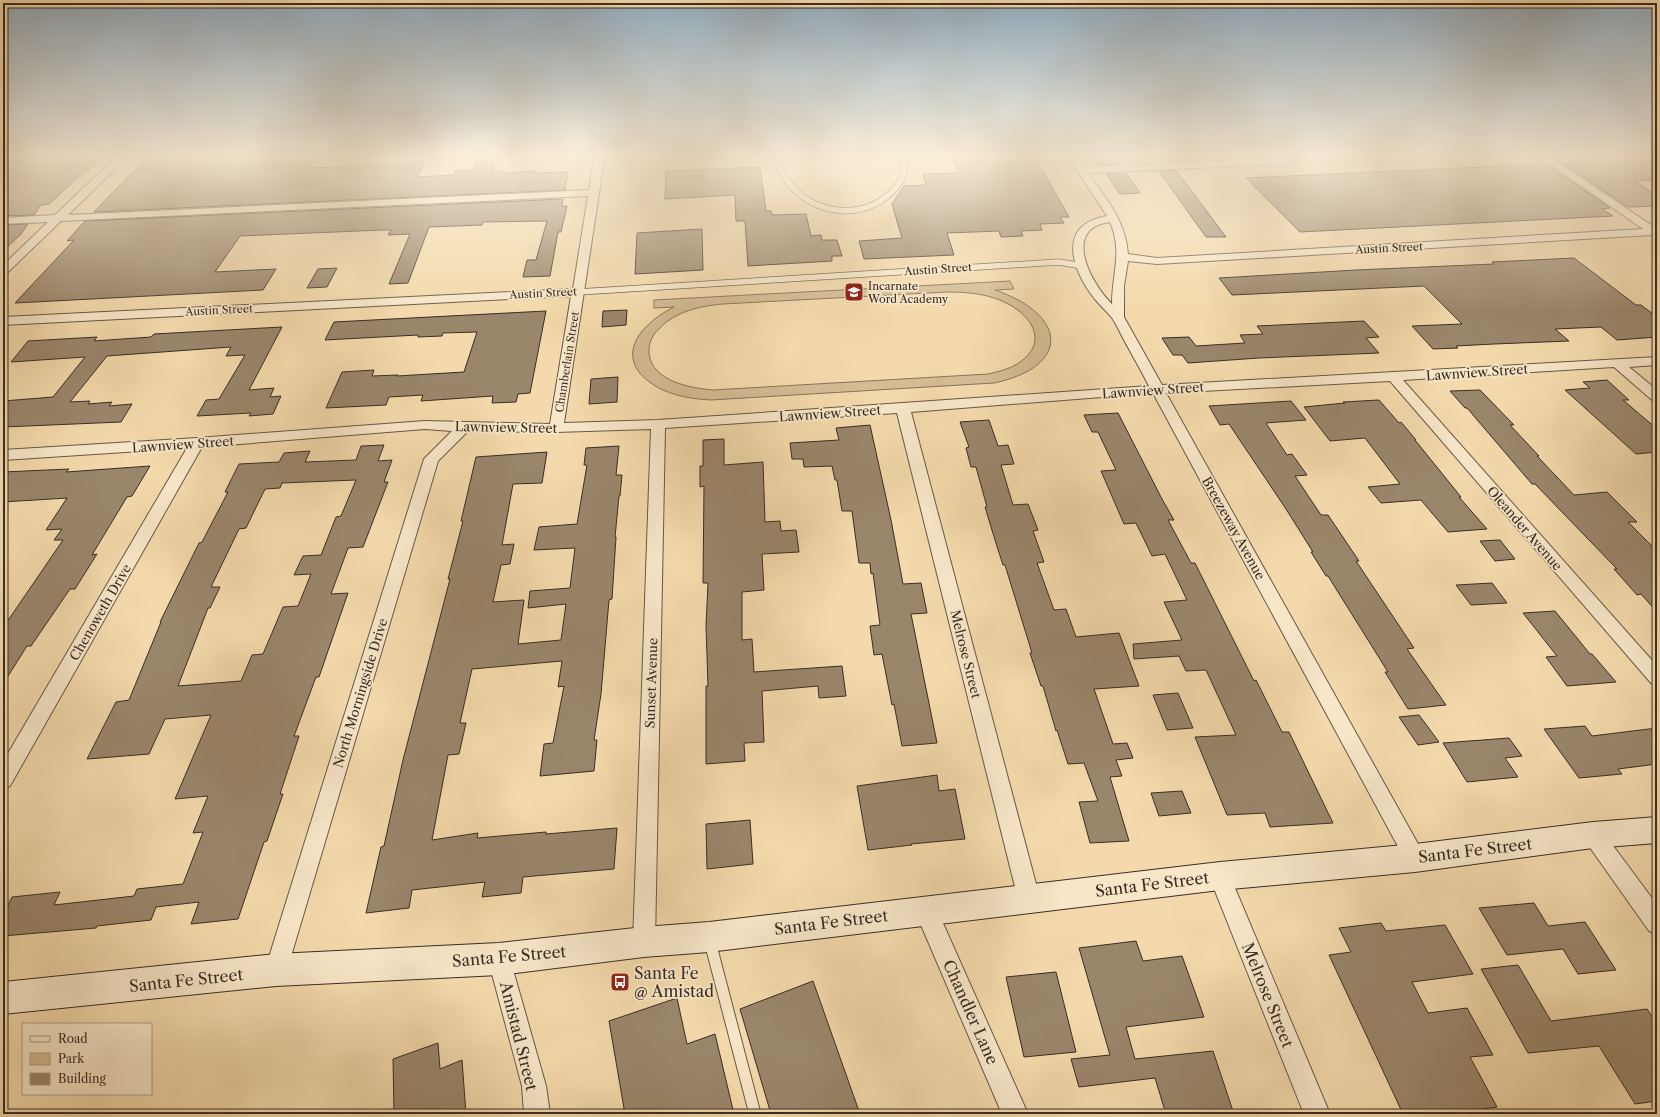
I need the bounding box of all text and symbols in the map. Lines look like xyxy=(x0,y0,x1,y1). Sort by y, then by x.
street label: Austin Street xyxy=(1354,239,1423,257)
street label: Austin Street xyxy=(903,260,972,278)
place label: Incarnate Word Academy xyxy=(867,279,949,306)
school or university icon: Incarnate Word Academy xyxy=(843,281,865,303)
street label: Austin Street xyxy=(508,284,577,302)
street label: Austin Street xyxy=(184,301,253,319)
street label: Chamberlain Street xyxy=(552,310,582,414)
street label: Lawnview Street xyxy=(1425,360,1529,384)
street label: Lawnview Street xyxy=(1101,378,1205,402)
street label: Lawnview Street xyxy=(778,401,882,425)
street label: Lawnview Street xyxy=(455,418,558,436)
street label: Lawnview Street xyxy=(131,432,235,456)
street label: Breezeway Avenue xyxy=(1199,474,1269,582)
street label: Oleander Avenue xyxy=(1484,483,1566,573)
street label: Chenoweth Drive xyxy=(66,561,134,663)
street label: Melrose Street xyxy=(947,608,985,700)
street label: North Morningside Drive xyxy=(330,616,390,770)
street label: Sunset Avenue xyxy=(641,637,661,729)
street label: Santa Fe Street xyxy=(1417,833,1533,867)
street label: Santa Fe Street xyxy=(1094,867,1210,901)
street label: Santa Fe Street xyxy=(773,905,889,939)
street label: Melrose Street xyxy=(1238,940,1298,1051)
street label: Santa Fe Street xyxy=(451,941,567,971)
street label: Chandler Lane xyxy=(939,956,1003,1068)
place label: Santa Fe @ Amistad xyxy=(634,963,714,1001)
street label: Santa Fe Street xyxy=(128,964,244,996)
bus stop icon: Santa Fe @ Amistad xyxy=(609,971,631,993)
street label: Amistad Street xyxy=(496,978,542,1093)
legend xyxy=(22,1023,152,1095)
text: Road xyxy=(58,1031,88,1046)
text: Park xyxy=(58,1051,85,1066)
text: Building xyxy=(58,1071,106,1086)

